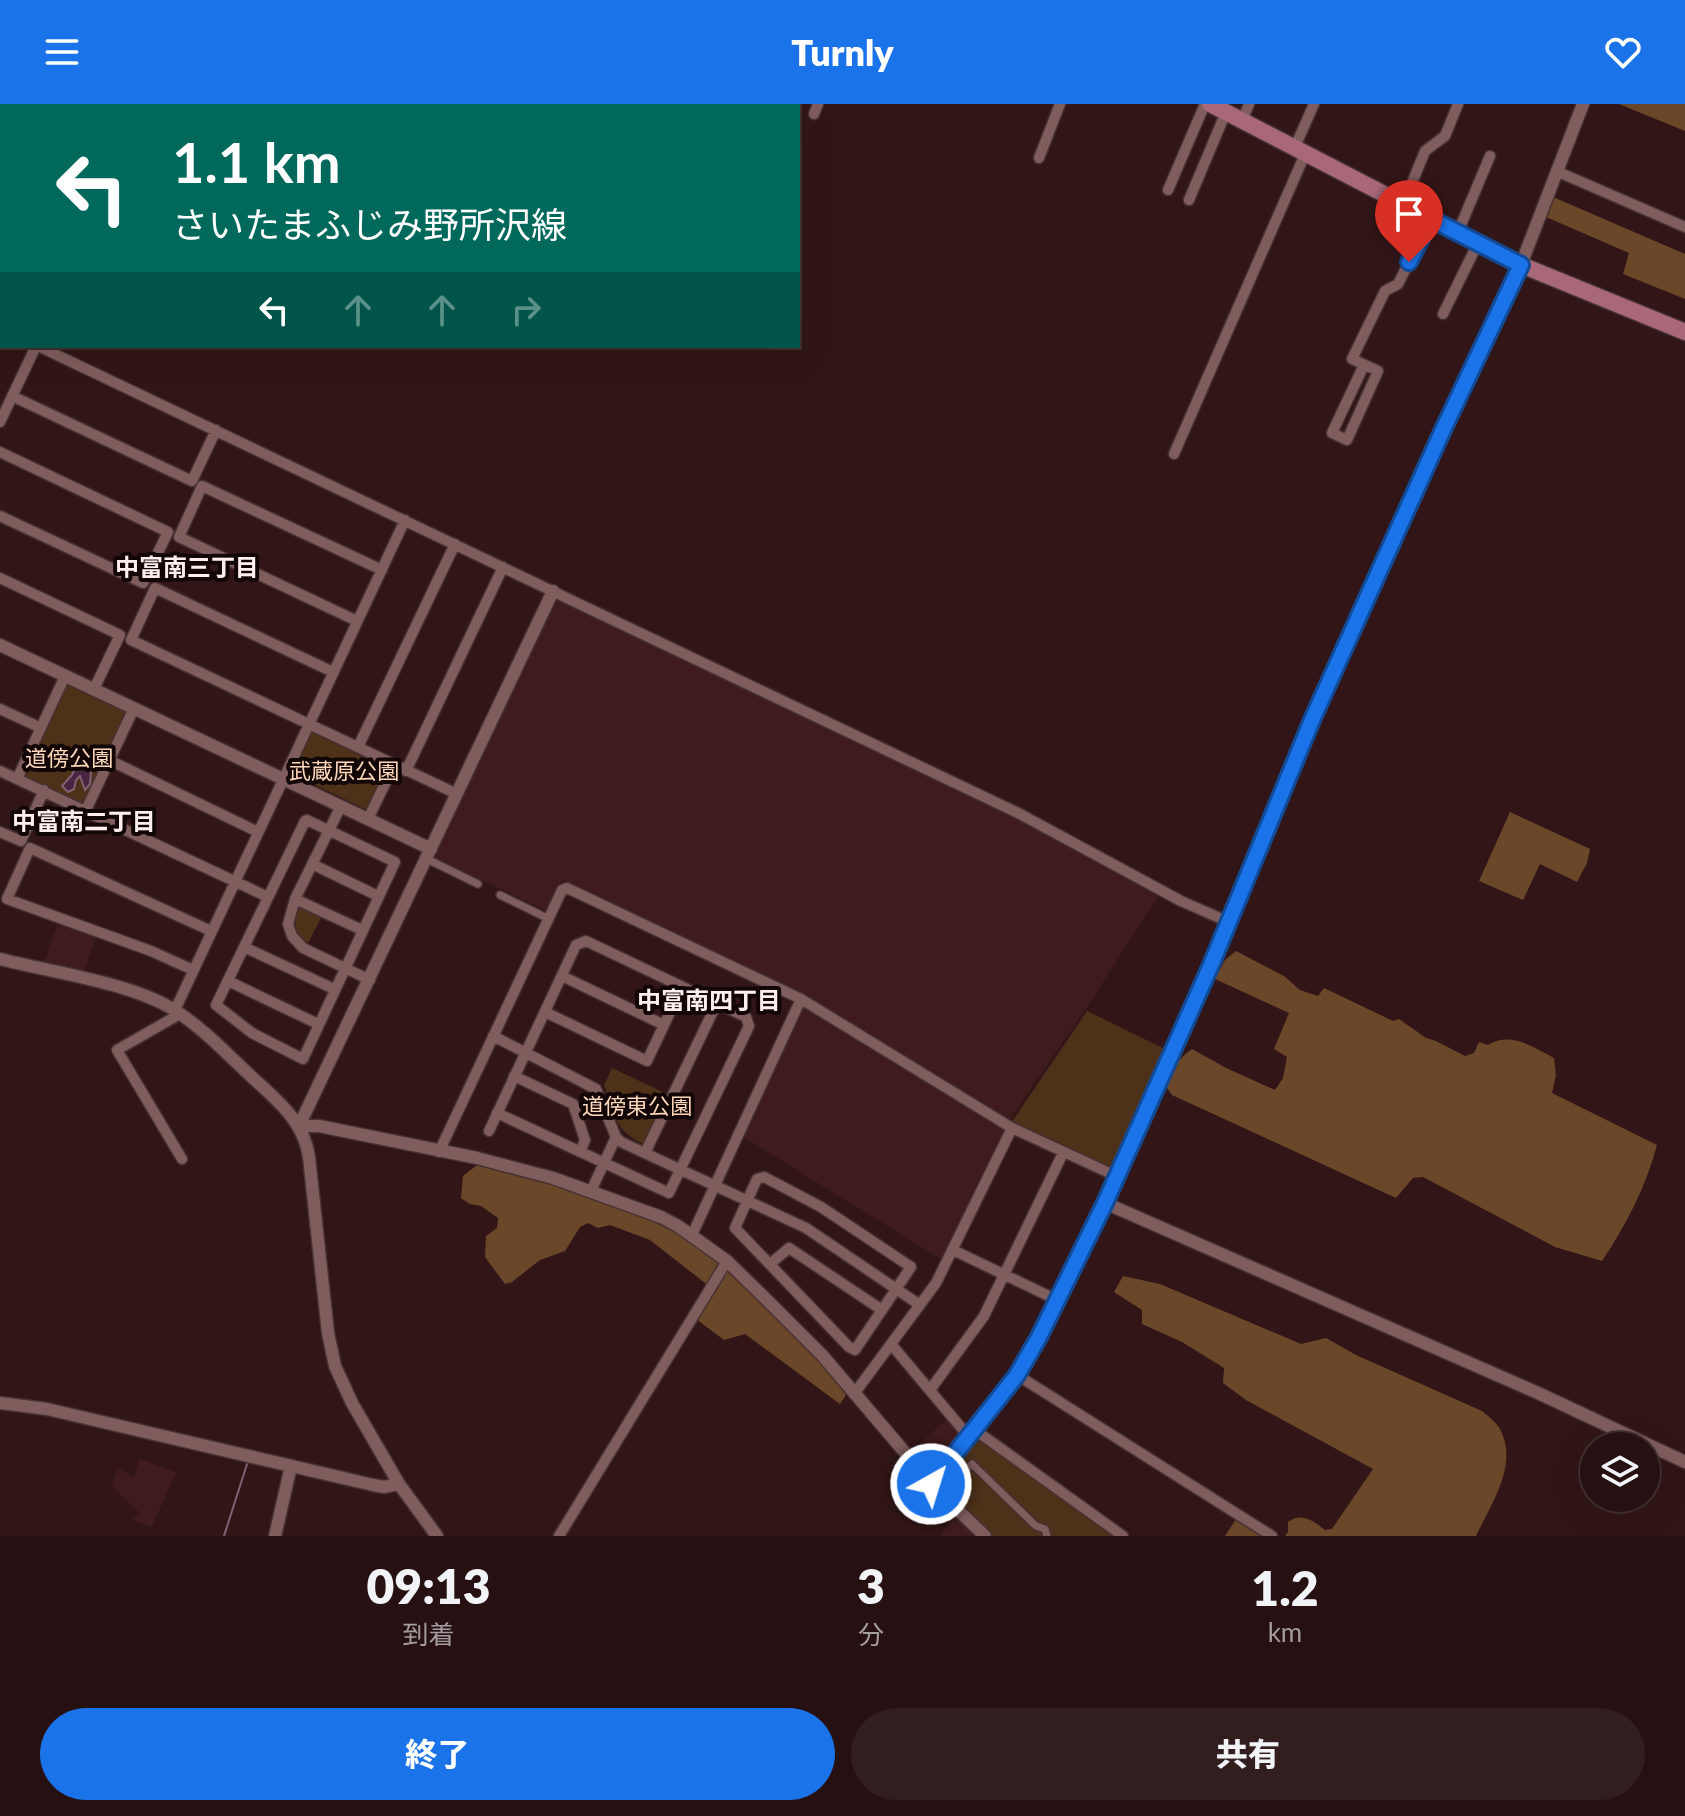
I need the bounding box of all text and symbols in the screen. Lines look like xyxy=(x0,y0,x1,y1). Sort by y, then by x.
icon: menu xyxy=(40,30,84,74)
text: Turnly xyxy=(791,30,894,74)
icon: heart xyxy=(1601,30,1645,74)
text: 1.1 km xyxy=(172,128,341,195)
icon: left xyxy=(40,136,144,240)
pin xyxy=(1375,180,1443,262)
icon: arrive xyxy=(1387,192,1431,236)
text: さいたまふじみ野所沢線 xyxy=(172,202,567,246)
icon: left xyxy=(252,288,296,332)
icon: ahead xyxy=(336,288,380,332)
icon: ahead xyxy=(420,288,464,332)
icon: right xyxy=(504,288,548,332)
district label: 中富南三丁目 xyxy=(115,552,259,581)
park label: 道傍公園 xyxy=(25,744,113,771)
park label: 武蔵原公園 xyxy=(289,757,399,784)
district label: 中富南二丁目 xyxy=(12,806,156,835)
district label: 中富南四丁目 xyxy=(637,985,781,1014)
park label: 道傍東公園 xyxy=(582,1092,692,1119)
map controls xyxy=(1580,1432,1660,1512)
button: layers xyxy=(1580,1432,1660,1512)
position arrow xyxy=(889,1442,973,1526)
text: 09:13 xyxy=(366,1557,491,1614)
text: 3 xyxy=(857,1557,885,1614)
text: 1.2 xyxy=(1251,1559,1319,1616)
text: km xyxy=(1268,1616,1302,1648)
text: 到着 xyxy=(403,1618,455,1650)
text: 分 xyxy=(858,1618,884,1650)
button: 終了 xyxy=(40,1708,835,1800)
button: 共有 xyxy=(851,1708,1645,1800)

